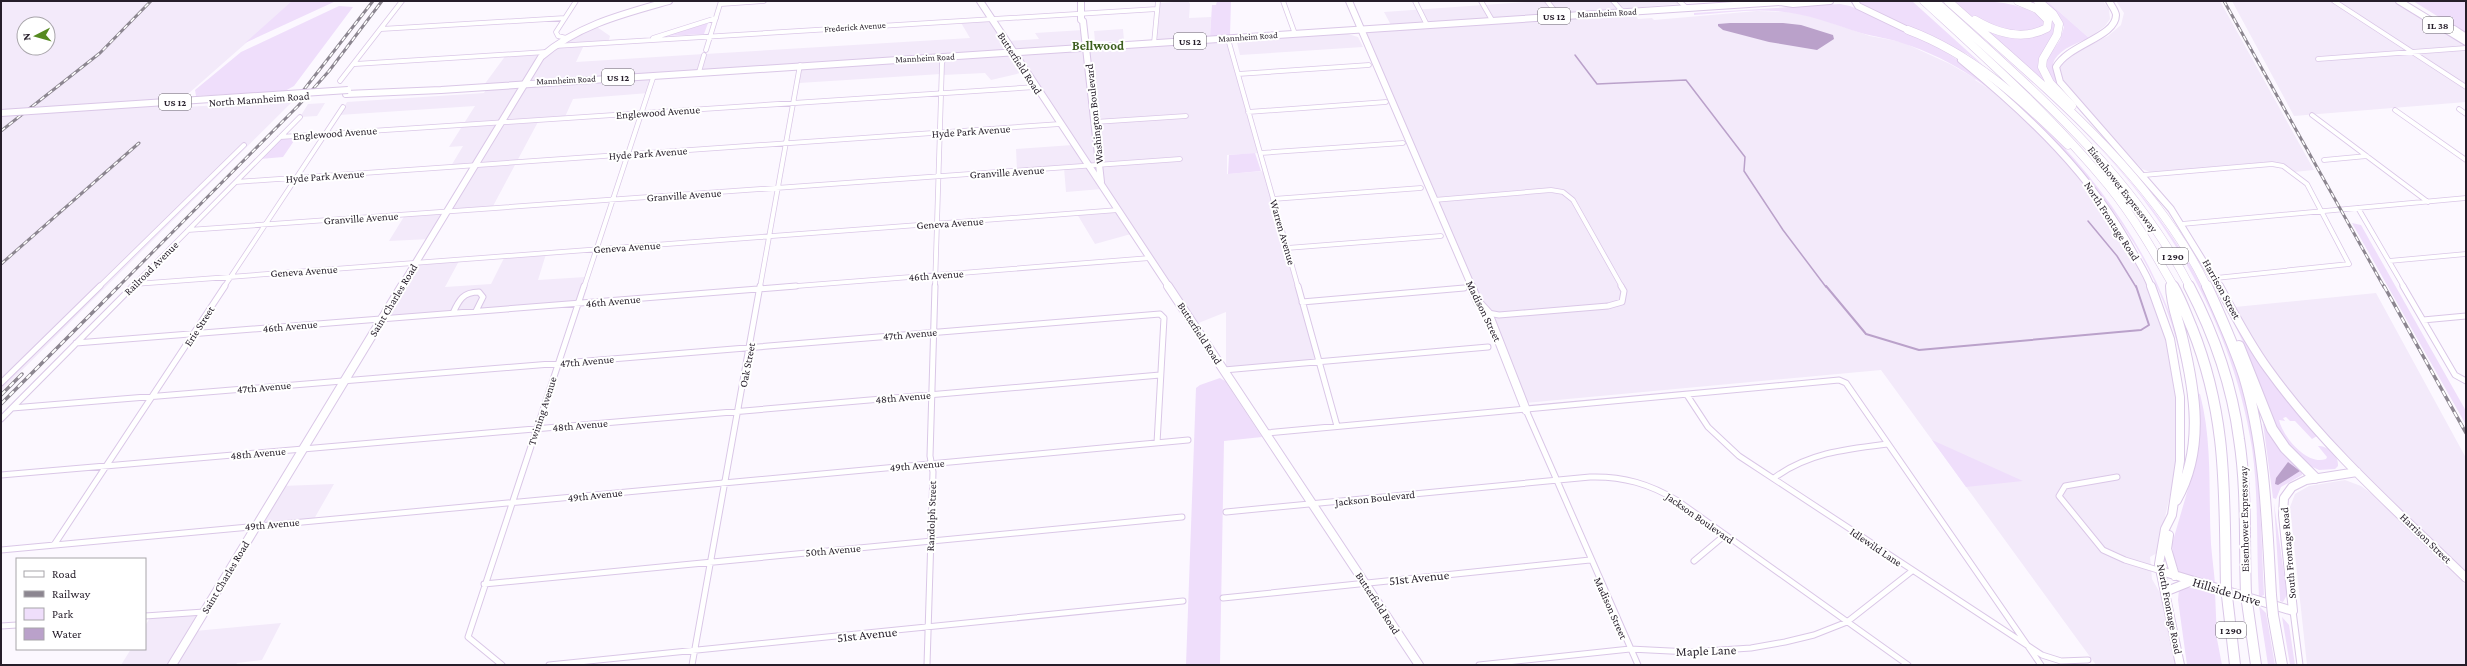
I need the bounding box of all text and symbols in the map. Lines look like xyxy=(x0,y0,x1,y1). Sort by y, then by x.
street label: Mannheim Road xyxy=(1577,6,1637,20)
road number: US 12 xyxy=(1538,8,1570,24)
north arrow xyxy=(16,16,56,56)
road number: IL 38 xyxy=(2423,17,2453,33)
street label: Frederick Avenue xyxy=(824,20,886,34)
street label: Butterfield Road xyxy=(995,30,1045,96)
street label: Mannheim Road xyxy=(1218,30,1278,44)
text: N xyxy=(20,32,32,41)
road number: US 12 xyxy=(1174,33,1206,49)
district label: Bellwood xyxy=(1072,38,1124,53)
street label: Mannheim Road xyxy=(895,51,955,65)
street label: Washington Boulevard xyxy=(1083,63,1106,165)
road number: US 12 xyxy=(602,69,634,85)
street label: Mannheim Road xyxy=(536,73,596,87)
street label: North Mannheim Road xyxy=(208,89,310,109)
road number: US 12 xyxy=(159,94,191,110)
street label: Englewood Avenue xyxy=(616,103,701,122)
street label: Hyde Park Avenue xyxy=(931,122,1011,141)
street label: Englewood Avenue xyxy=(293,124,378,143)
street label: Hyde Park Avenue xyxy=(608,144,688,163)
street label: Eisenhower Expressway xyxy=(2085,144,2161,236)
street label: Granville Avenue xyxy=(969,163,1045,181)
street label: Hyde Park Avenue xyxy=(285,167,365,186)
street label: North Frontage Road xyxy=(2081,179,2142,263)
street label: Granville Avenue xyxy=(646,186,722,204)
street label: Warren Avenue xyxy=(1268,198,1298,266)
street label: Granville Avenue xyxy=(323,209,399,227)
street label: Geneva Avenue xyxy=(916,215,984,231)
street label: Railroad Avenue xyxy=(122,238,181,297)
street label: Geneva Avenue xyxy=(593,239,661,255)
road number: I 290 xyxy=(2158,248,2188,264)
street label: Harrison Street xyxy=(2201,257,2244,321)
street label: Saint Charles Road xyxy=(367,261,419,338)
street label: Geneva Avenue xyxy=(270,263,338,279)
street label: 46th Avenue xyxy=(908,267,964,283)
street label: Madison Street xyxy=(1464,279,1504,344)
street label: 46th Avenue xyxy=(585,293,641,309)
street label: Butterfield Road xyxy=(1175,300,1225,366)
street label: Erie Street xyxy=(182,303,217,348)
street label: 46th Avenue xyxy=(262,318,318,334)
street label: 47th Avenue xyxy=(882,326,938,342)
street label: Oak Street xyxy=(737,341,757,388)
street label: 47th Avenue xyxy=(559,353,615,369)
street label: Twining Avenue xyxy=(525,375,560,447)
street label: 47th Avenue xyxy=(236,379,292,395)
street label: 48th Avenue xyxy=(875,389,931,405)
street label: 48th Avenue xyxy=(552,417,608,433)
street label: 48th Avenue xyxy=(230,445,286,461)
street label: 49th Avenue xyxy=(889,457,945,473)
street label: Eisenhower Expressway xyxy=(2237,465,2252,572)
street label: Randolph Street xyxy=(924,480,939,552)
street label: 49th Avenue xyxy=(567,486,623,504)
street label: Jackson Boulevard xyxy=(1333,488,1416,509)
street label: Jackson Boulevard xyxy=(1662,489,1737,547)
street label: South Frontage Road xyxy=(2278,507,2299,599)
street label: Harrison Street xyxy=(2398,511,2454,566)
street label: 49th Avenue xyxy=(244,516,300,532)
street label: Idlewild Lane xyxy=(1848,525,1904,569)
street label: Saint Charles Road xyxy=(199,538,251,615)
street label: 50th Avenue xyxy=(805,542,861,558)
legend xyxy=(16,558,146,650)
street label: North Frontage Road xyxy=(2154,563,2185,656)
text: Road xyxy=(52,567,77,581)
street label: 51st Avenue xyxy=(1388,567,1450,588)
street label: Butterfield Road xyxy=(1353,570,1403,636)
street label: Hillside Drive xyxy=(2191,574,2263,609)
street label: Madison Street xyxy=(1592,575,1630,641)
text: Railway xyxy=(52,587,91,601)
text: Park xyxy=(52,607,74,621)
road number: I 290 xyxy=(2216,622,2246,638)
street label: 51st Avenue xyxy=(836,624,898,645)
text: Water xyxy=(52,627,82,641)
street label: Maple Lane xyxy=(1676,642,1737,659)

